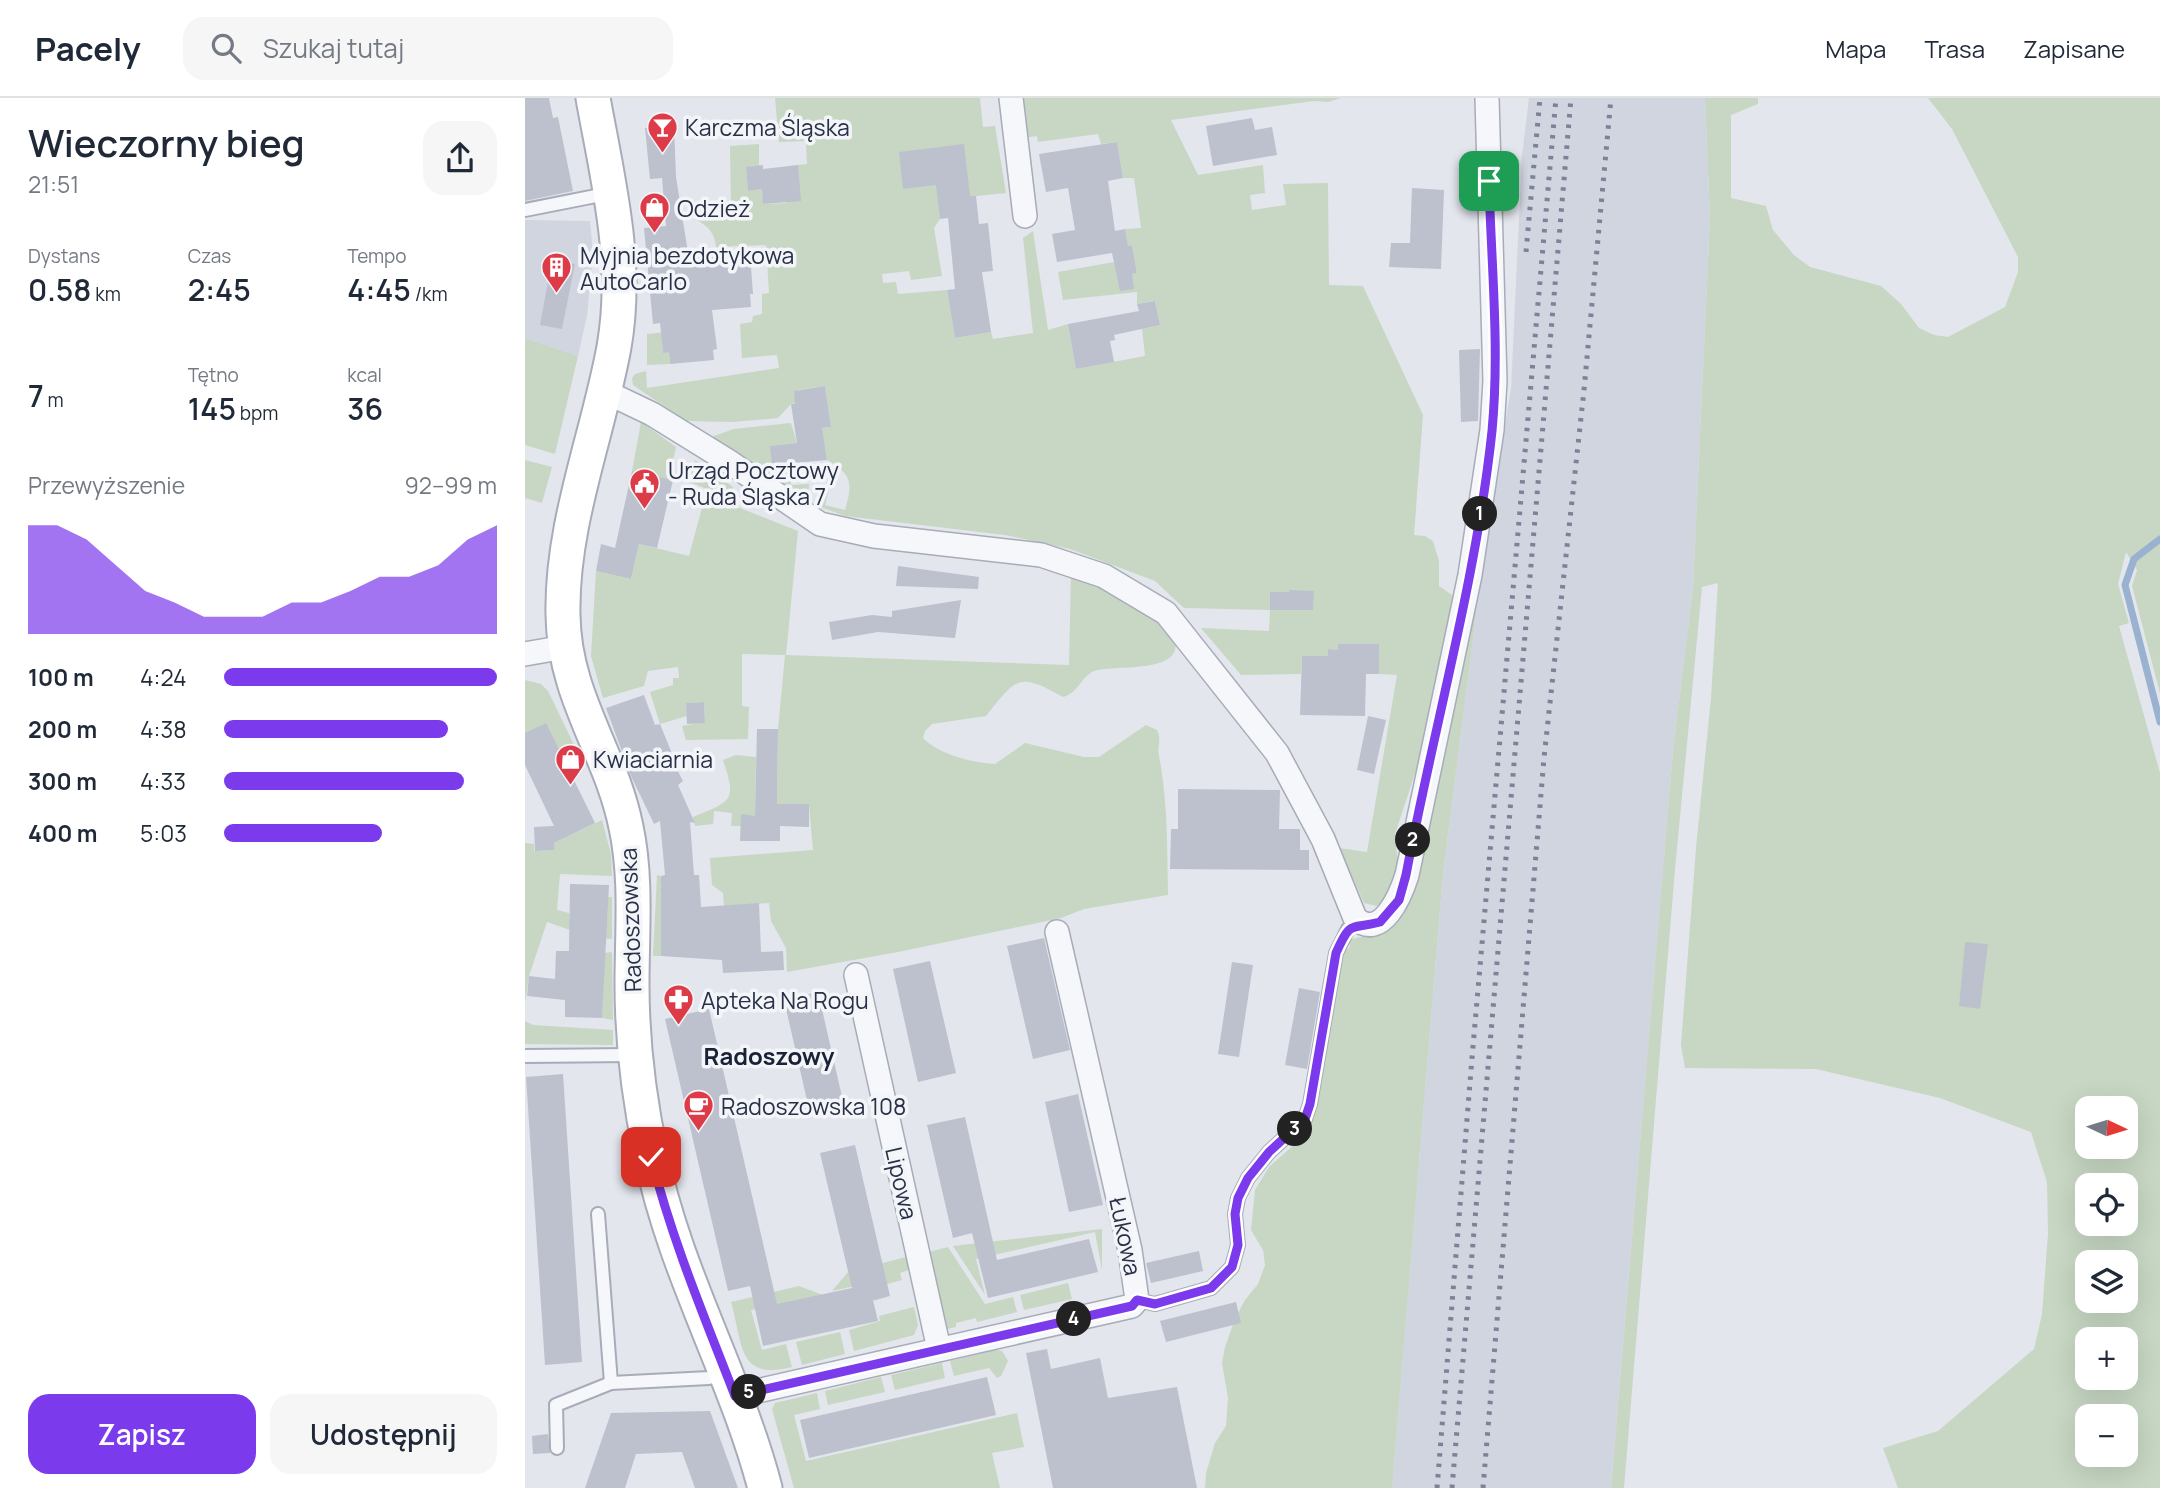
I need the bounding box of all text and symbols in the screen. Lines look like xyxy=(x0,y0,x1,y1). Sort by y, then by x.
search box xyxy=(183,17,673,80)
text: Pacely xyxy=(35,26,141,71)
icon: search xyxy=(207,29,245,67)
text: Szukaj tutaj xyxy=(263,30,404,66)
text: Mapa xyxy=(1825,32,1886,65)
text: Trasa xyxy=(1924,32,1985,65)
text: Zapisane xyxy=(2023,32,2125,65)
bar icon: Karczma Śląska xyxy=(645,110,679,154)
place label: Karczma Śląska xyxy=(685,111,850,143)
text: Wieczorny bieg xyxy=(28,116,305,168)
button: share xyxy=(423,121,497,195)
pin xyxy=(1459,151,1519,211)
icon: arrive xyxy=(1470,162,1508,200)
text: 21:51 xyxy=(28,168,79,200)
shop icon: Odzież xyxy=(637,191,671,235)
place label: Odzież xyxy=(677,192,750,224)
place label: Myjnia bezdotykowa AutoCarlo xyxy=(580,239,794,297)
text: Dystans xyxy=(28,243,100,269)
text: Czas xyxy=(188,243,231,269)
text: Tempo xyxy=(347,243,407,269)
building icon: Myjnia bezdotykowa AutoCarlo xyxy=(540,251,574,295)
text: 0.58 xyxy=(28,269,91,310)
text: 2:45 xyxy=(188,269,251,310)
text: 4:45 xyxy=(347,269,411,310)
text: km xyxy=(91,281,121,307)
text: /km xyxy=(411,281,448,307)
text: Tętno xyxy=(188,362,239,388)
text: kcal xyxy=(347,362,382,388)
text: 7 xyxy=(28,375,44,416)
text: m xyxy=(44,387,64,413)
text: 145 xyxy=(188,388,236,429)
text: 36 xyxy=(347,388,383,429)
text: bpm xyxy=(236,400,278,426)
place label: Urząd Pocztowy - Ruda Śląska 7 xyxy=(668,454,839,512)
public building icon: Urząd Pocztowy - Ruda Śląska 7 xyxy=(628,466,662,510)
text: Przewyższenie xyxy=(28,469,185,501)
text: 92–99 m xyxy=(405,469,497,501)
pin: 1 xyxy=(1462,496,1497,532)
text: 1 xyxy=(1475,500,1484,526)
text: 100 m xyxy=(28,661,94,693)
text: 4:24 xyxy=(140,661,187,693)
text: 200 m xyxy=(28,713,97,745)
text: 4:38 xyxy=(140,713,187,745)
shop icon: Kwiaciarnia xyxy=(553,742,587,786)
place label: Kwiaciarnia xyxy=(593,743,713,775)
text: 300 m xyxy=(28,765,97,797)
text: 4:33 xyxy=(140,765,186,797)
text: 400 m xyxy=(28,817,98,849)
text: 5:03 xyxy=(140,817,187,849)
pin: 2 xyxy=(1395,822,1431,858)
text: 2 xyxy=(1407,826,1418,852)
street label: Radoszowska xyxy=(611,847,649,993)
pharmacy icon: Apteka Na Rogu xyxy=(661,983,695,1027)
place label: Apteka Na Rogu xyxy=(701,984,869,1016)
district label: Radoszowy xyxy=(704,1039,835,1072)
cafe icon: Radoszowska 108 xyxy=(681,1089,715,1133)
place label: Radoszowska 108 xyxy=(721,1090,906,1122)
north arrow xyxy=(2075,1096,2139,1158)
map controls xyxy=(2075,1096,2138,1467)
pin: 3 xyxy=(1277,1112,1313,1146)
text: 3 xyxy=(1289,1115,1300,1141)
pin xyxy=(621,1127,681,1187)
icon: check xyxy=(632,1138,670,1176)
street label: Lipowa xyxy=(878,1144,926,1222)
button: locate xyxy=(2075,1173,2138,1236)
street label: Łukowa xyxy=(1102,1194,1150,1278)
button: layers xyxy=(2075,1250,2138,1313)
pin: 4 xyxy=(1057,1302,1091,1336)
text: 4 xyxy=(1068,1305,1079,1331)
button: + xyxy=(2075,1327,2138,1390)
pin: 5 xyxy=(731,1374,767,1410)
text: 5 xyxy=(743,1378,754,1404)
button: Zapisz xyxy=(28,1394,256,1474)
button: Udostępnij xyxy=(270,1394,497,1474)
button: − xyxy=(2075,1404,2138,1467)

